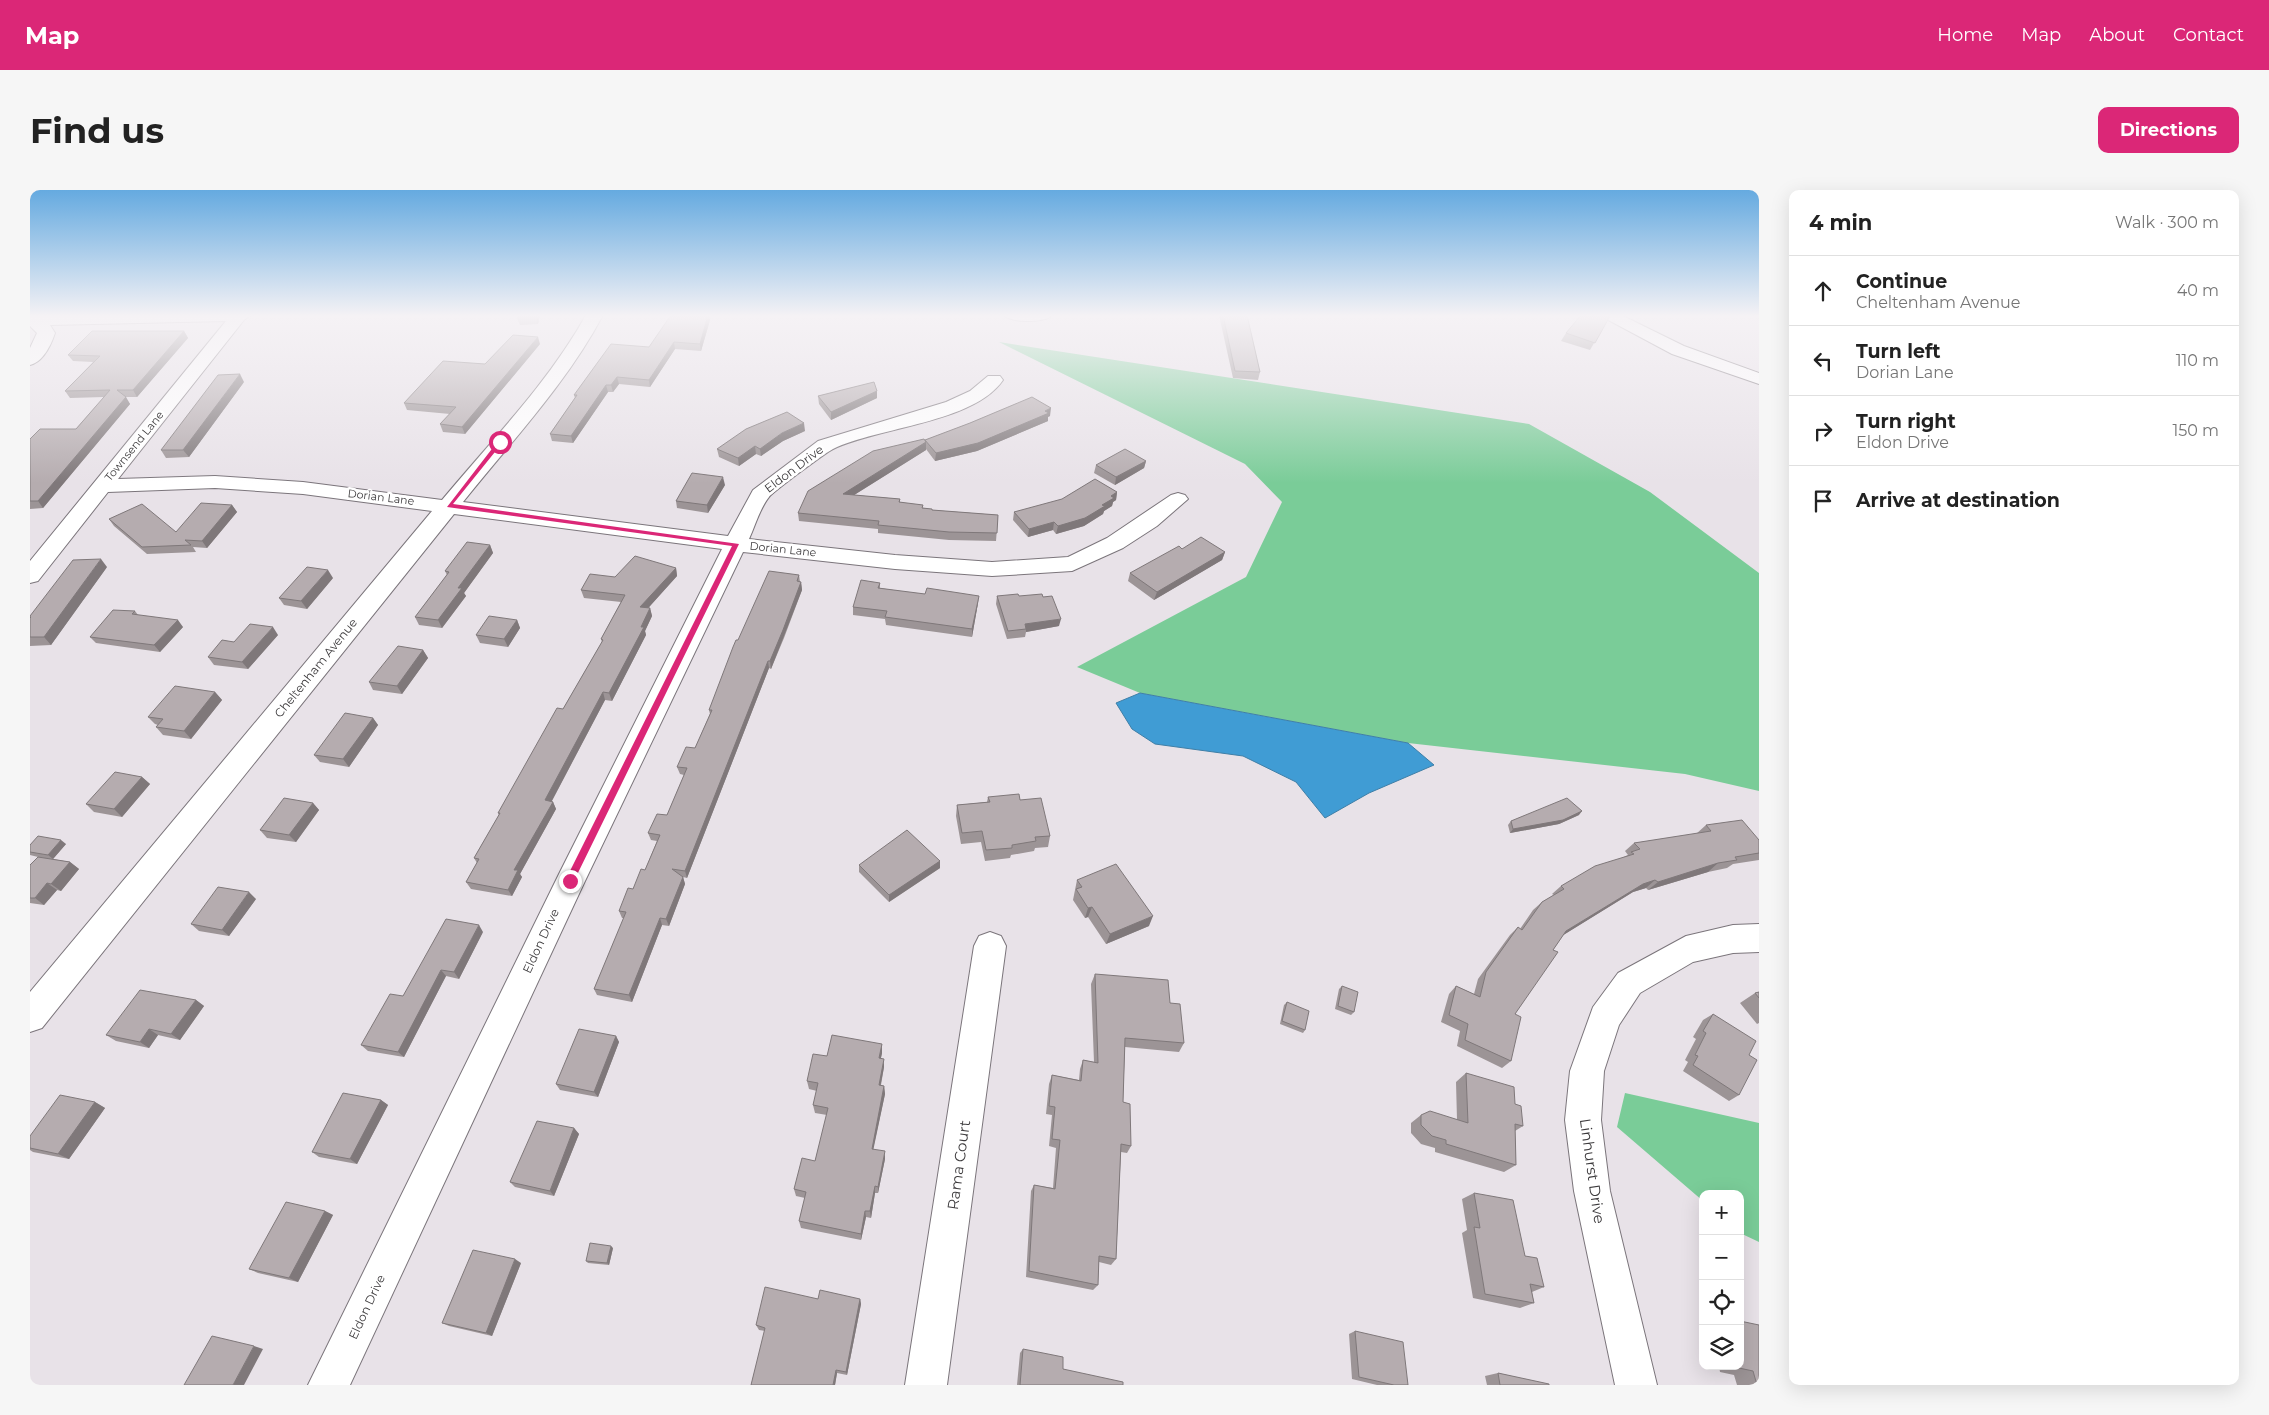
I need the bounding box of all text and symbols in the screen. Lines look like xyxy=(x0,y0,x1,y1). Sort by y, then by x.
text: Map xyxy=(25,21,79,50)
text: Home xyxy=(1937,24,1993,46)
text: Map xyxy=(2021,24,2061,46)
text: About xyxy=(2089,24,2145,46)
text: Contact xyxy=(2173,24,2244,46)
button: Directions xyxy=(2098,107,2239,153)
text: Find us xyxy=(30,109,164,152)
text: 4 min xyxy=(1809,210,1872,235)
text: Walk · 300 m xyxy=(2115,213,2219,232)
text: Continue xyxy=(1856,270,1947,293)
icon: ahead xyxy=(1809,277,1837,305)
text: 40 m xyxy=(2177,281,2219,300)
text: Cheltenham Avenue xyxy=(1856,293,2020,312)
text: Turn left xyxy=(1856,340,1941,363)
icon: left xyxy=(1809,347,1837,375)
text: 110 m xyxy=(2176,351,2219,370)
text: Dorian Lane xyxy=(1856,363,1954,382)
street label: Townsend Lane xyxy=(101,408,167,484)
text: Turn right xyxy=(1856,410,1956,433)
icon: right xyxy=(1809,417,1837,445)
text: 150 m xyxy=(2172,421,2219,440)
route start xyxy=(489,431,512,454)
text: Eldon Drive xyxy=(1856,433,1949,452)
street label: Eldon Drive xyxy=(761,442,826,496)
street label: Dorian Lane xyxy=(347,486,416,508)
icon: arrive xyxy=(1809,487,1837,515)
text: Arrive at destination xyxy=(1856,489,2060,512)
street label: Dorian Lane xyxy=(749,539,817,560)
street label: Cheltenham Avenue xyxy=(271,615,360,720)
route end xyxy=(559,870,582,893)
street label: Eldon Drive xyxy=(519,906,562,976)
street label: Linhurst Drive xyxy=(1576,1117,1609,1225)
street label: Rama Court xyxy=(943,1119,974,1211)
map controls xyxy=(1699,1190,1744,1370)
button: + xyxy=(1699,1190,1744,1235)
button: − xyxy=(1699,1235,1744,1280)
street label: Eldon Drive xyxy=(345,1272,388,1342)
button: locate xyxy=(1699,1280,1744,1325)
button: layers xyxy=(1699,1325,1744,1370)

